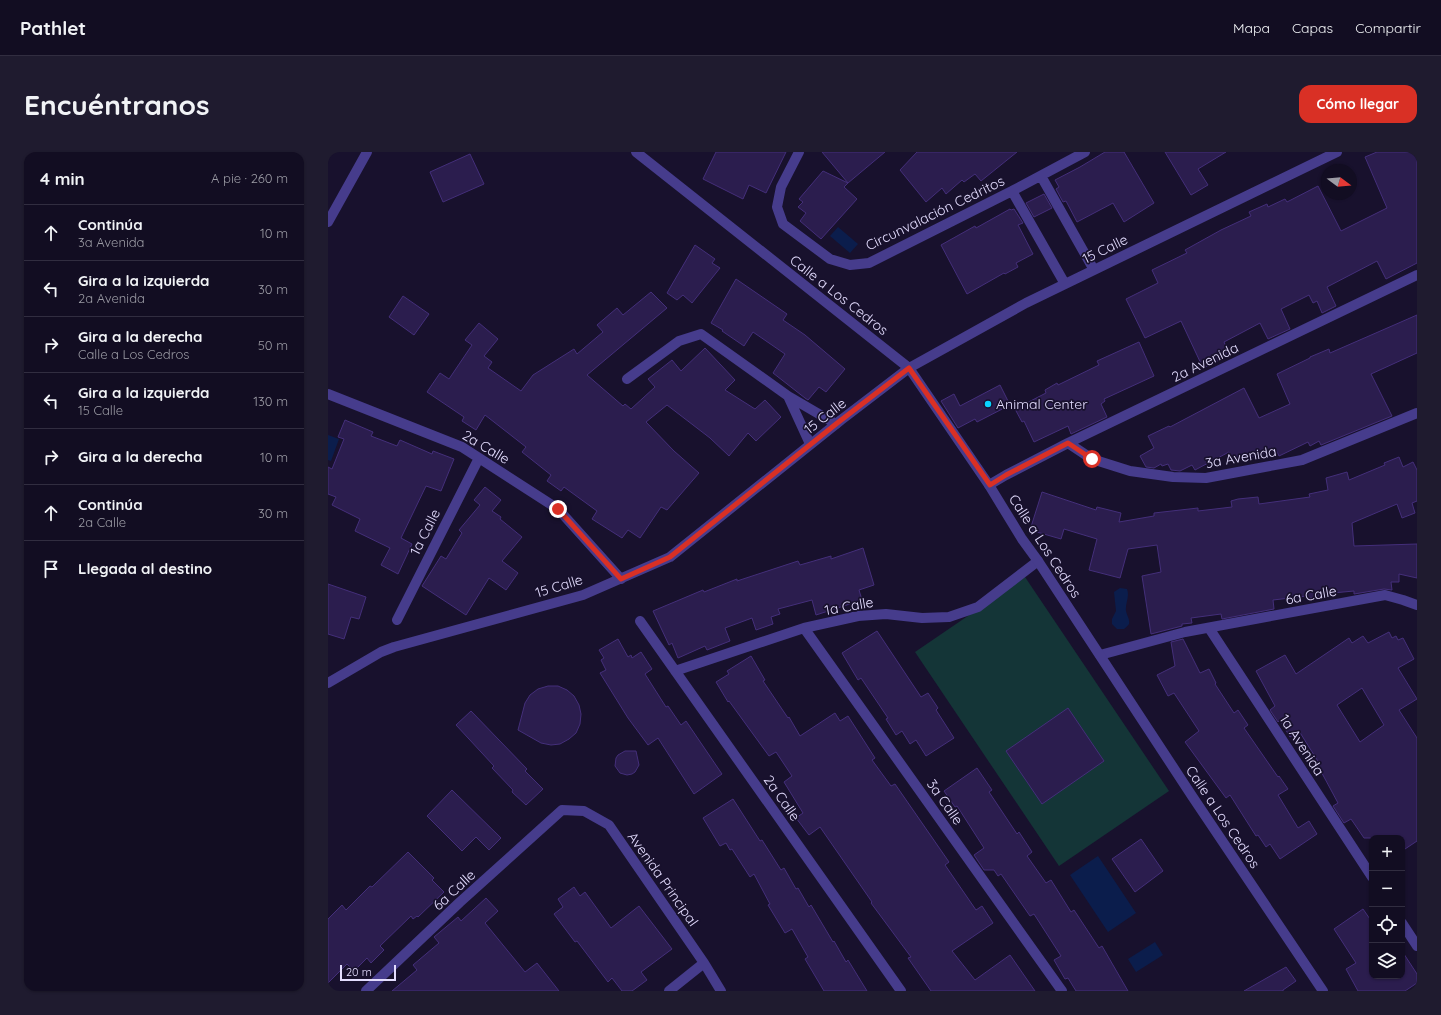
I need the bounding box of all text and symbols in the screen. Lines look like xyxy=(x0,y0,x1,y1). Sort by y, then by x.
text: Pathlet xyxy=(20,16,86,40)
text: Mapa xyxy=(1233,19,1270,37)
text: Capas xyxy=(1292,19,1333,37)
text: Compartir xyxy=(1355,19,1421,37)
button: Cómo llegar xyxy=(1299,85,1417,123)
text: Encuéntranos xyxy=(24,87,209,122)
north arrow xyxy=(1321,164,1357,200)
text: 4 min xyxy=(40,168,85,189)
text: A pie · 260 m xyxy=(211,170,288,186)
street label: Circunvalación Cedritos xyxy=(863,172,1007,254)
text: Continúa xyxy=(78,215,143,234)
icon: ahead xyxy=(40,222,62,244)
text: 10 m xyxy=(260,225,288,241)
street label: 15 Calle xyxy=(1079,230,1131,268)
text: 3a Avenida xyxy=(78,234,145,250)
street label: Calle a Los Cedros xyxy=(786,251,892,339)
text: Gira a la izquierda xyxy=(78,271,210,290)
icon: left xyxy=(40,278,62,300)
text: 30 m xyxy=(258,281,288,297)
text: 2a Avenida xyxy=(78,290,145,306)
text: Gira a la derecha xyxy=(78,327,203,346)
icon: right xyxy=(40,334,62,356)
text: 50 m xyxy=(258,337,288,353)
street label: 2a Avenida xyxy=(1169,338,1241,386)
text: Calle a Los Cedros xyxy=(78,346,189,362)
text: Gira a la izquierda xyxy=(78,383,210,402)
icon: left xyxy=(40,390,62,412)
text: 130 m xyxy=(253,393,288,409)
street label: 15 Calle xyxy=(800,394,850,438)
place label: Animal Center xyxy=(996,395,1088,413)
marker: Animal Center xyxy=(983,399,993,409)
text: 15 Calle xyxy=(78,402,123,418)
street label: 2a Calle xyxy=(459,426,513,468)
street label: 3a Avenida xyxy=(1204,442,1278,472)
icon: right xyxy=(40,446,62,468)
text: Gira a la derecha xyxy=(78,447,203,466)
text: 10 m xyxy=(260,449,288,465)
route start xyxy=(1083,450,1101,468)
street label: Calle a Los Cedros xyxy=(1005,491,1085,601)
text: Continúa xyxy=(78,495,143,514)
route end xyxy=(549,500,567,518)
icon: ahead xyxy=(40,502,62,524)
text: 30 m xyxy=(258,505,288,521)
street label: 1a Calle xyxy=(406,506,444,558)
text: 2a Calle xyxy=(78,514,126,530)
icon: arrive xyxy=(40,558,62,580)
text: Llegada al destino xyxy=(78,559,212,578)
street label: 15 Calle xyxy=(533,570,585,602)
street label: 6a Calle xyxy=(1284,582,1338,608)
street label: 1a Calle xyxy=(823,593,875,619)
street label: 1a Avenida xyxy=(1276,711,1328,779)
street label: Calle a Los Cedros xyxy=(1182,762,1264,872)
street label: 2a Calle xyxy=(760,772,804,824)
street label: 3a Calle xyxy=(923,776,967,828)
street label: Avenida Principal xyxy=(624,828,702,930)
map controls xyxy=(1369,835,1405,979)
button: + xyxy=(1369,835,1405,871)
street label: 6a Calle xyxy=(429,866,479,914)
button: − xyxy=(1369,871,1405,907)
button: locate xyxy=(1369,907,1405,943)
button: layers xyxy=(1369,943,1405,979)
scale bar xyxy=(340,963,396,982)
text: 20 m xyxy=(346,965,372,979)

